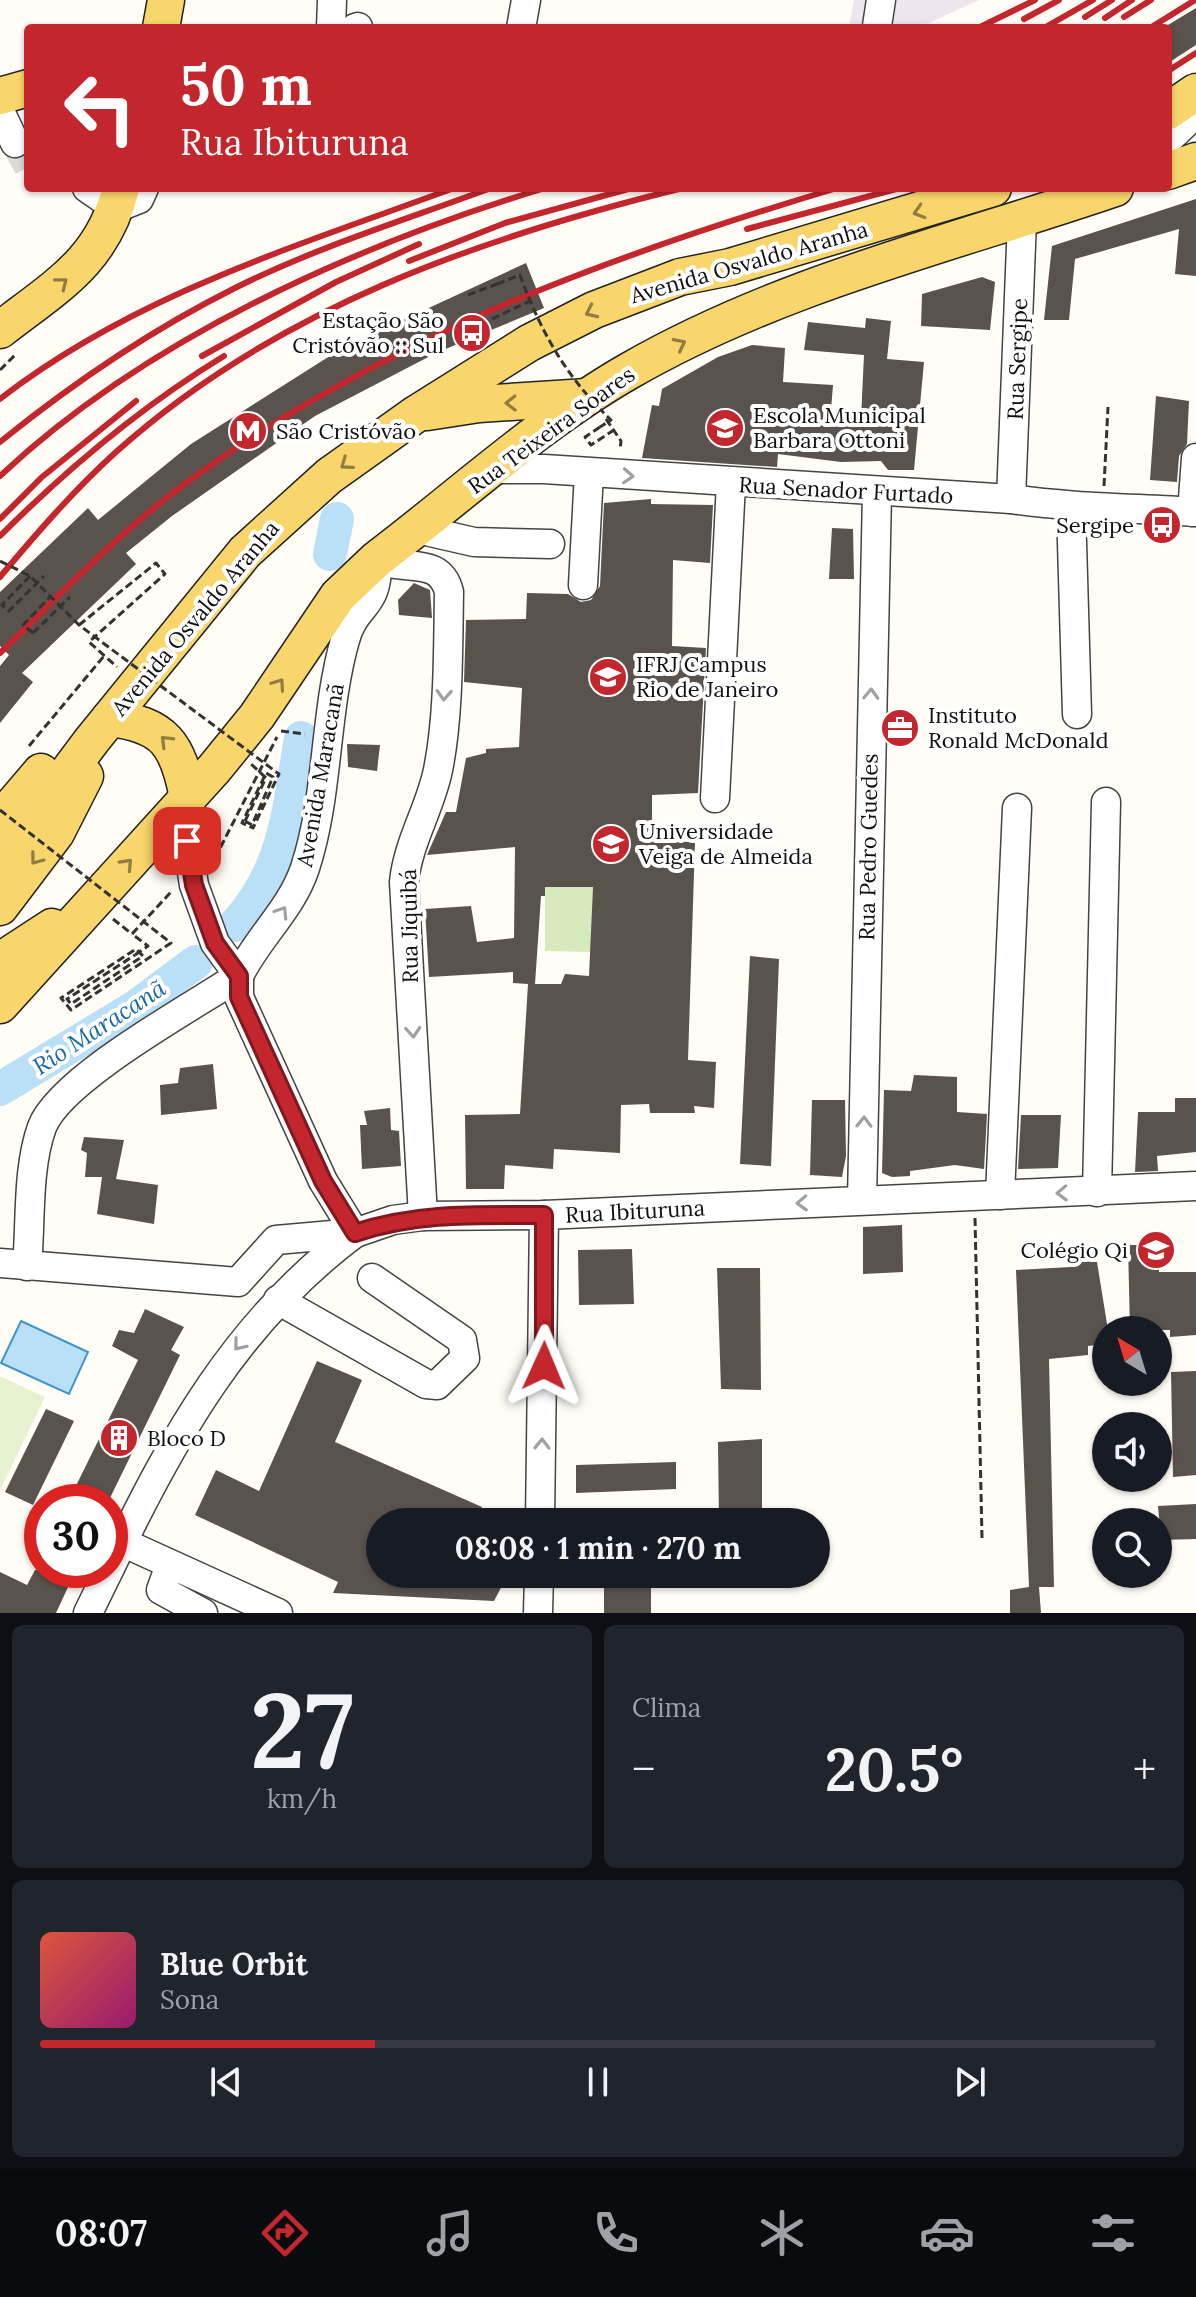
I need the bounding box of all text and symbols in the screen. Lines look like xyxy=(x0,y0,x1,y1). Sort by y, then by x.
text: 50 m xyxy=(180,49,312,120)
icon: left xyxy=(48,56,152,160)
text: Rua Ibituruna xyxy=(180,119,409,165)
one-way arrow xyxy=(913,203,927,219)
street label: Avenida Osvaldo Aranha xyxy=(626,215,871,310)
one-way arrow xyxy=(53,278,68,292)
street label: Rua Sergipe xyxy=(1001,298,1033,420)
one-way arrow xyxy=(584,302,599,318)
place label: Estação São Cristóvão :: Sul xyxy=(292,306,444,359)
bus stop icon: Estação São Cristóvão :: Sul xyxy=(451,312,493,354)
one-way arrow xyxy=(672,338,687,353)
street label: Rua Teixeira Soares xyxy=(462,360,640,500)
one-way arrow xyxy=(504,395,517,412)
place label: Escola Municipal Barbara Ottoni xyxy=(753,401,926,454)
school or university icon: Escola Municipal Barbara Ottoni xyxy=(704,407,746,449)
metro station icon: São Cristóvão xyxy=(227,410,269,452)
place label: São Cristóvão xyxy=(276,417,416,445)
one-way arrow xyxy=(341,454,355,468)
one-way arrow xyxy=(622,467,635,484)
street label: Rua Senador Furtado xyxy=(738,470,954,510)
bus stop icon: Sergipe xyxy=(1141,504,1183,546)
place label: Sergipe xyxy=(1056,511,1134,539)
street label: Avenida Osvaldo Aranha xyxy=(105,515,285,722)
place label: IFRJ Campus Rio de Janeiro xyxy=(636,650,778,703)
school or university icon: IFRJ Campus Rio de Janeiro xyxy=(587,656,629,698)
one-way arrow xyxy=(269,679,284,693)
street label: Avenida Maracanã xyxy=(290,681,350,870)
one-way arrow xyxy=(863,687,880,700)
one-way arrow xyxy=(436,689,453,702)
place label: Instituto Ronald McDonald xyxy=(928,701,1109,754)
office icon: Instituto Ronald McDonald xyxy=(879,707,921,749)
one-way arrow xyxy=(161,736,175,750)
street label: Rua Pedro Guedes xyxy=(852,753,884,941)
pin xyxy=(153,807,221,875)
place label: Universidade Veiga de Almeida xyxy=(638,817,813,870)
icon: arrive xyxy=(165,819,209,863)
school or university icon: Universidade Veiga de Almeida xyxy=(590,823,632,865)
one-way arrow xyxy=(32,850,46,865)
one-way arrow xyxy=(118,859,133,873)
street label: Rua Jiquibá xyxy=(394,868,424,984)
one-way arrow xyxy=(272,906,287,921)
water label: Rio Maracanã xyxy=(27,972,172,1082)
one-way arrow xyxy=(404,1026,421,1039)
one-way arrow xyxy=(855,1115,873,1128)
one-way arrow xyxy=(1055,1184,1068,1201)
street label: Rua Ibituruna xyxy=(564,1193,706,1229)
one-way arrow xyxy=(795,1194,808,1211)
school or university icon: Colégio Qi xyxy=(1135,1229,1177,1271)
place label: Colégio Qi xyxy=(1021,1236,1128,1264)
north arrow xyxy=(1092,1316,1172,1396)
map controls xyxy=(1092,1316,1172,1588)
position arrow xyxy=(502,1324,586,1408)
one-way arrow xyxy=(235,1336,249,1351)
button: sound xyxy=(1092,1412,1172,1492)
building icon: Bloco D xyxy=(98,1417,140,1459)
place label: Bloco D xyxy=(147,1424,226,1452)
one-way arrow xyxy=(533,1437,551,1450)
speed limit sign: 30 xyxy=(24,1484,128,1588)
button: search xyxy=(1092,1508,1172,1588)
text: 08:08 · 1 min · 270 m xyxy=(455,1529,741,1567)
text: 27 xyxy=(250,1663,354,1796)
text: Clima xyxy=(632,1691,701,1724)
text: 20.5° xyxy=(825,1731,963,1807)
text: − xyxy=(632,1741,655,1797)
text: + xyxy=(1133,1741,1156,1797)
text: km/h xyxy=(267,1782,337,1815)
text: Blue Orbit xyxy=(160,1945,308,1983)
text: Sona xyxy=(160,1983,219,2016)
icon: previous xyxy=(204,2060,248,2104)
icon: pause xyxy=(576,2060,620,2104)
icon: next xyxy=(948,2060,992,2104)
icon: directions xyxy=(257,2205,313,2261)
icon: music xyxy=(422,2205,478,2261)
icon: phone xyxy=(588,2205,644,2261)
icon: climate xyxy=(754,2205,810,2261)
icon: car xyxy=(919,2205,975,2261)
icon: filters xyxy=(1085,2205,1141,2261)
text: 08:07 xyxy=(55,2210,147,2256)

